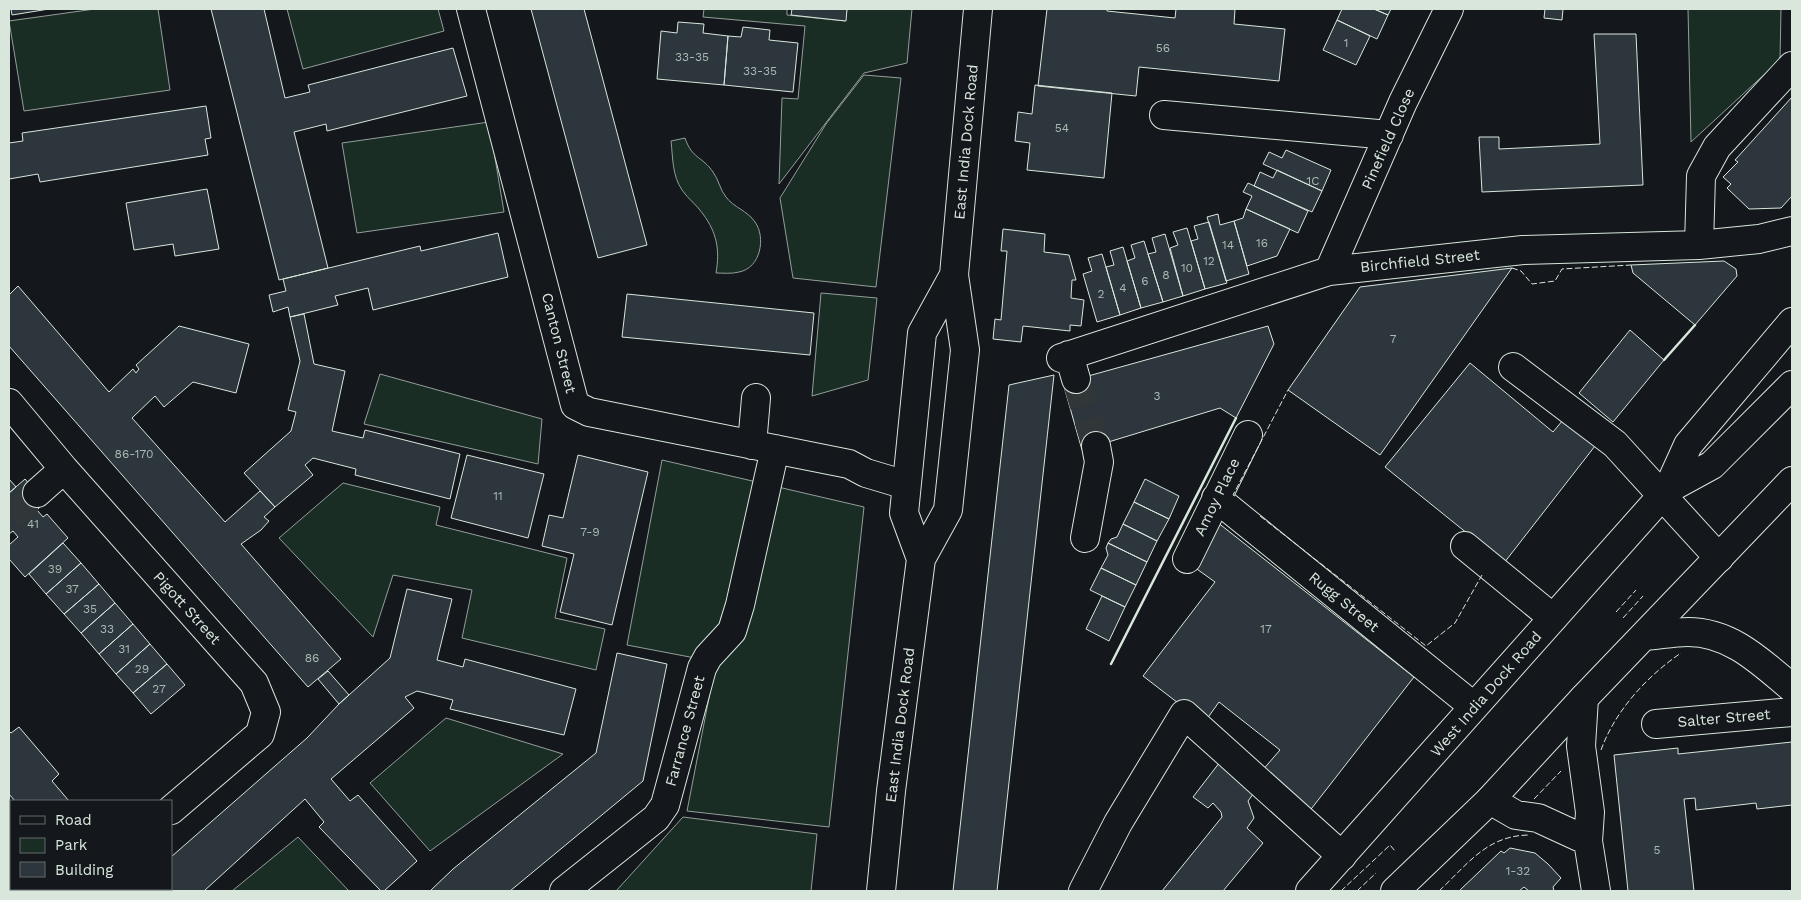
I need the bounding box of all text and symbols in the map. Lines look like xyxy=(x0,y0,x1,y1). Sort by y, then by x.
house number: 1 xyxy=(1344,36,1348,50)
house number: 56 xyxy=(1156,41,1170,55)
house number: 33-35 xyxy=(675,50,709,64)
house number: 33-35 xyxy=(743,64,777,78)
street label: East India Dock Road xyxy=(950,64,982,220)
street label: Pinefield Close xyxy=(1358,86,1418,192)
house number: 54 xyxy=(1055,121,1069,135)
house number: 1C xyxy=(1307,174,1319,188)
house number: 16 xyxy=(1256,236,1268,250)
house number: 14 xyxy=(1222,238,1234,252)
street label: Birchfield Street xyxy=(1359,246,1481,276)
house number: 12 xyxy=(1203,254,1215,268)
house number: 10 xyxy=(1181,261,1193,275)
house number: 8 xyxy=(1162,268,1170,282)
house number: 6 xyxy=(1141,274,1149,288)
house number: 4 xyxy=(1119,281,1127,295)
house number: 2 xyxy=(1098,287,1105,301)
street label: Canton Street xyxy=(538,291,580,396)
house number: 7 xyxy=(1390,332,1397,346)
house number: 3 xyxy=(1154,389,1161,403)
house number: 86-170 xyxy=(115,447,153,461)
street label: Amoy Place xyxy=(1190,455,1244,539)
house number: 11 xyxy=(493,489,503,503)
house number: 41 xyxy=(27,517,39,531)
house number: 7-9 xyxy=(580,525,600,539)
house number: 39 xyxy=(48,562,62,576)
street label: Pigott Street xyxy=(150,568,225,649)
street label: Rugg Street xyxy=(1305,568,1383,636)
house number: 37 xyxy=(65,582,79,596)
house number: 35 xyxy=(83,602,97,616)
house number: 33 xyxy=(100,622,114,636)
house number: 17 xyxy=(1260,622,1272,636)
street label: West India Dock Road xyxy=(1427,628,1545,760)
house number: 31 xyxy=(118,642,130,656)
street label: East India Dock Road xyxy=(882,647,918,803)
house number: 86 xyxy=(305,651,319,665)
house number: 29 xyxy=(135,662,149,676)
street label: Farrance Street xyxy=(662,673,709,788)
house number: 27 xyxy=(152,682,166,696)
street label: Salter Street xyxy=(1677,705,1772,731)
legend xyxy=(10,800,172,890)
text: Road xyxy=(55,811,92,829)
text: Park xyxy=(55,836,88,854)
house number: 5 xyxy=(1654,843,1661,857)
text: Building xyxy=(55,861,113,879)
house number: 1-32 xyxy=(1506,864,1530,878)

